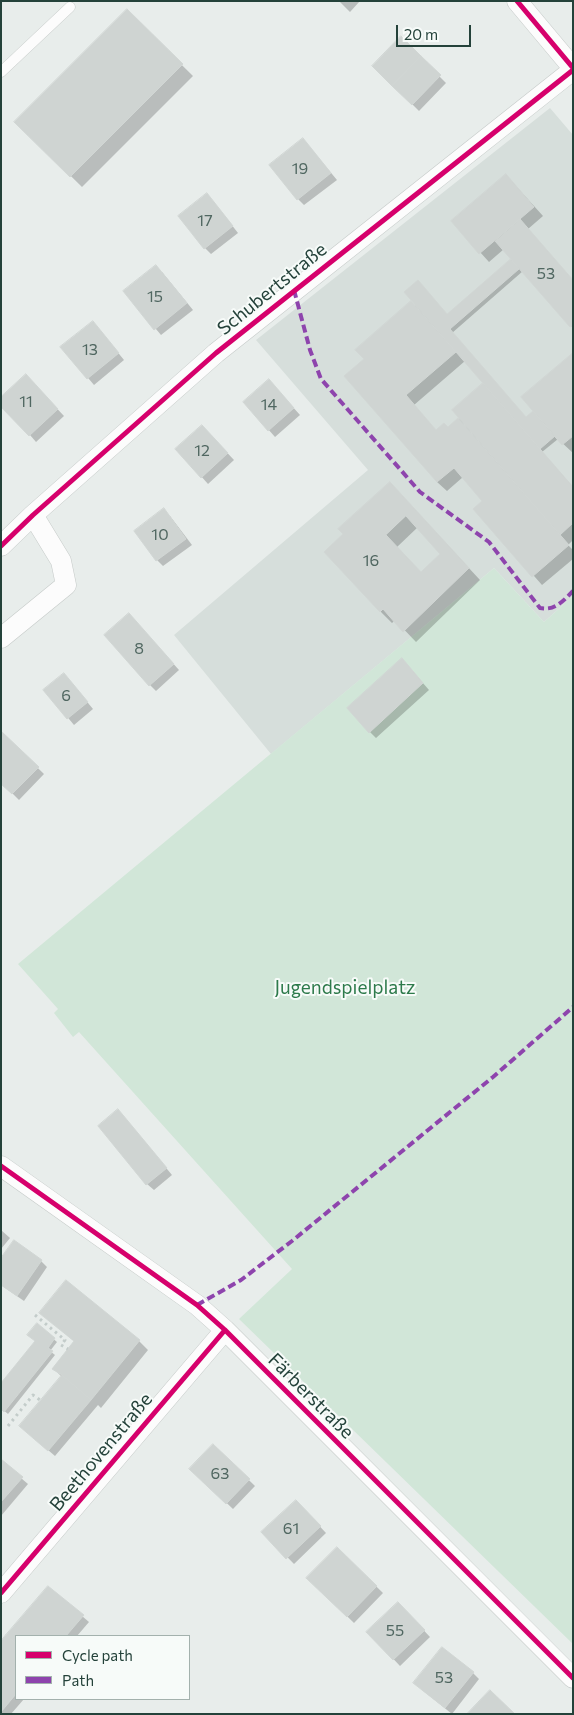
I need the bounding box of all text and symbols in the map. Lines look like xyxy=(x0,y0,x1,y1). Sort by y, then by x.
scale bar xyxy=(399,15,474,47)
text: 20 m xyxy=(404,25,438,43)
house number: 19 xyxy=(292,159,308,179)
house number: 17 xyxy=(197,211,213,231)
street label: Schubertstraße xyxy=(213,238,331,340)
house number: 53 xyxy=(537,264,555,284)
house number: 15 xyxy=(147,287,163,307)
house number: 13 xyxy=(82,340,98,360)
house number: 11 xyxy=(19,392,33,412)
house number: 14 xyxy=(261,395,277,415)
house number: 12 xyxy=(194,441,210,461)
house number: 10 xyxy=(151,525,169,545)
house number: 16 xyxy=(363,551,379,571)
house number: 8 xyxy=(134,639,144,659)
house number: 6 xyxy=(61,686,71,706)
park label: Jugendspielplatz xyxy=(275,977,415,999)
street label: Färberstraße xyxy=(263,1348,359,1444)
street label: Beethovenstraße xyxy=(45,1388,157,1516)
house number: 63 xyxy=(211,1464,229,1484)
house number: 61 xyxy=(283,1519,299,1539)
house number: 55 xyxy=(386,1621,404,1641)
legend xyxy=(15,1635,190,1700)
text: Cycle path xyxy=(62,1646,133,1664)
house number: 53 xyxy=(435,1668,453,1688)
text: Path xyxy=(62,1671,94,1689)

